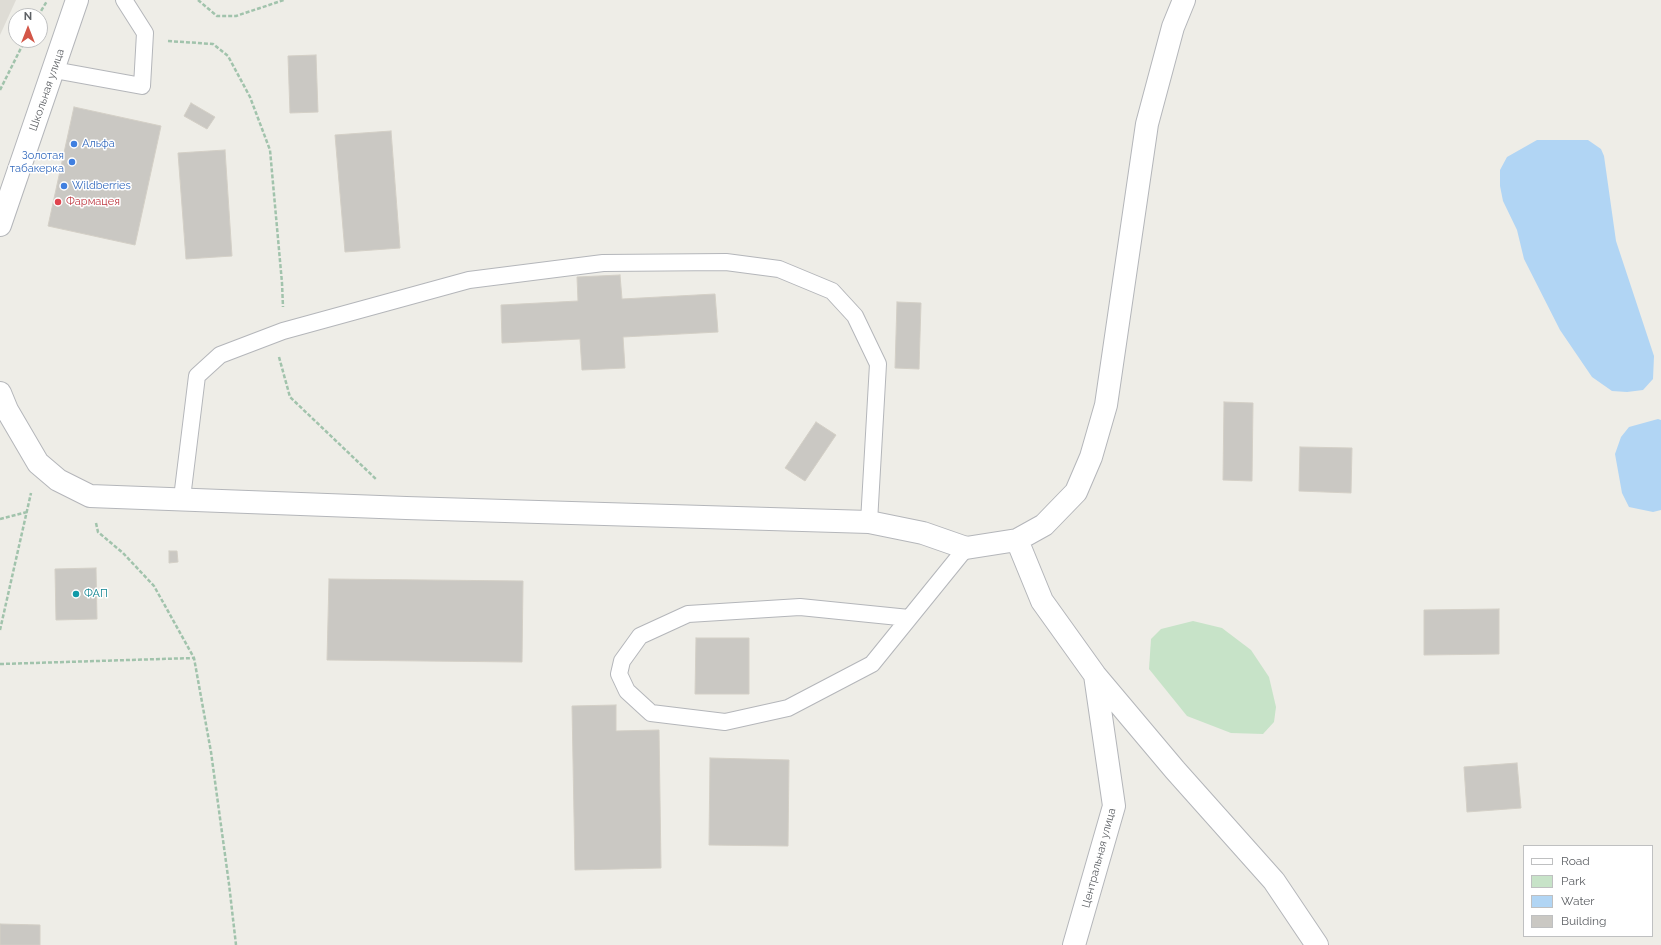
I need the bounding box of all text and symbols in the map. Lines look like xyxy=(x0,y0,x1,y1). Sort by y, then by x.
north arrow xyxy=(8,8,48,48)
text: N xyxy=(24,10,32,23)
street label: Школьная улица xyxy=(27,47,67,133)
place label: Альфа xyxy=(82,137,115,151)
marker: Альфа xyxy=(69,139,79,149)
place label: Золотая табакерка xyxy=(10,149,64,175)
marker: Золотая табакерка xyxy=(67,157,77,167)
place label: Wildberries xyxy=(72,179,131,193)
marker: Wildberries xyxy=(59,181,69,191)
place label: Фармацея xyxy=(66,195,120,209)
marker: Фармацея xyxy=(53,197,63,207)
place label: ФАП xyxy=(84,587,108,601)
marker: ФАП xyxy=(71,589,81,599)
street label: Центральная улица xyxy=(1079,807,1119,909)
legend xyxy=(1523,845,1653,937)
text: Road xyxy=(1561,854,1590,868)
text: Park xyxy=(1561,874,1586,888)
text: Water xyxy=(1561,894,1595,908)
text: Building xyxy=(1561,914,1607,928)

